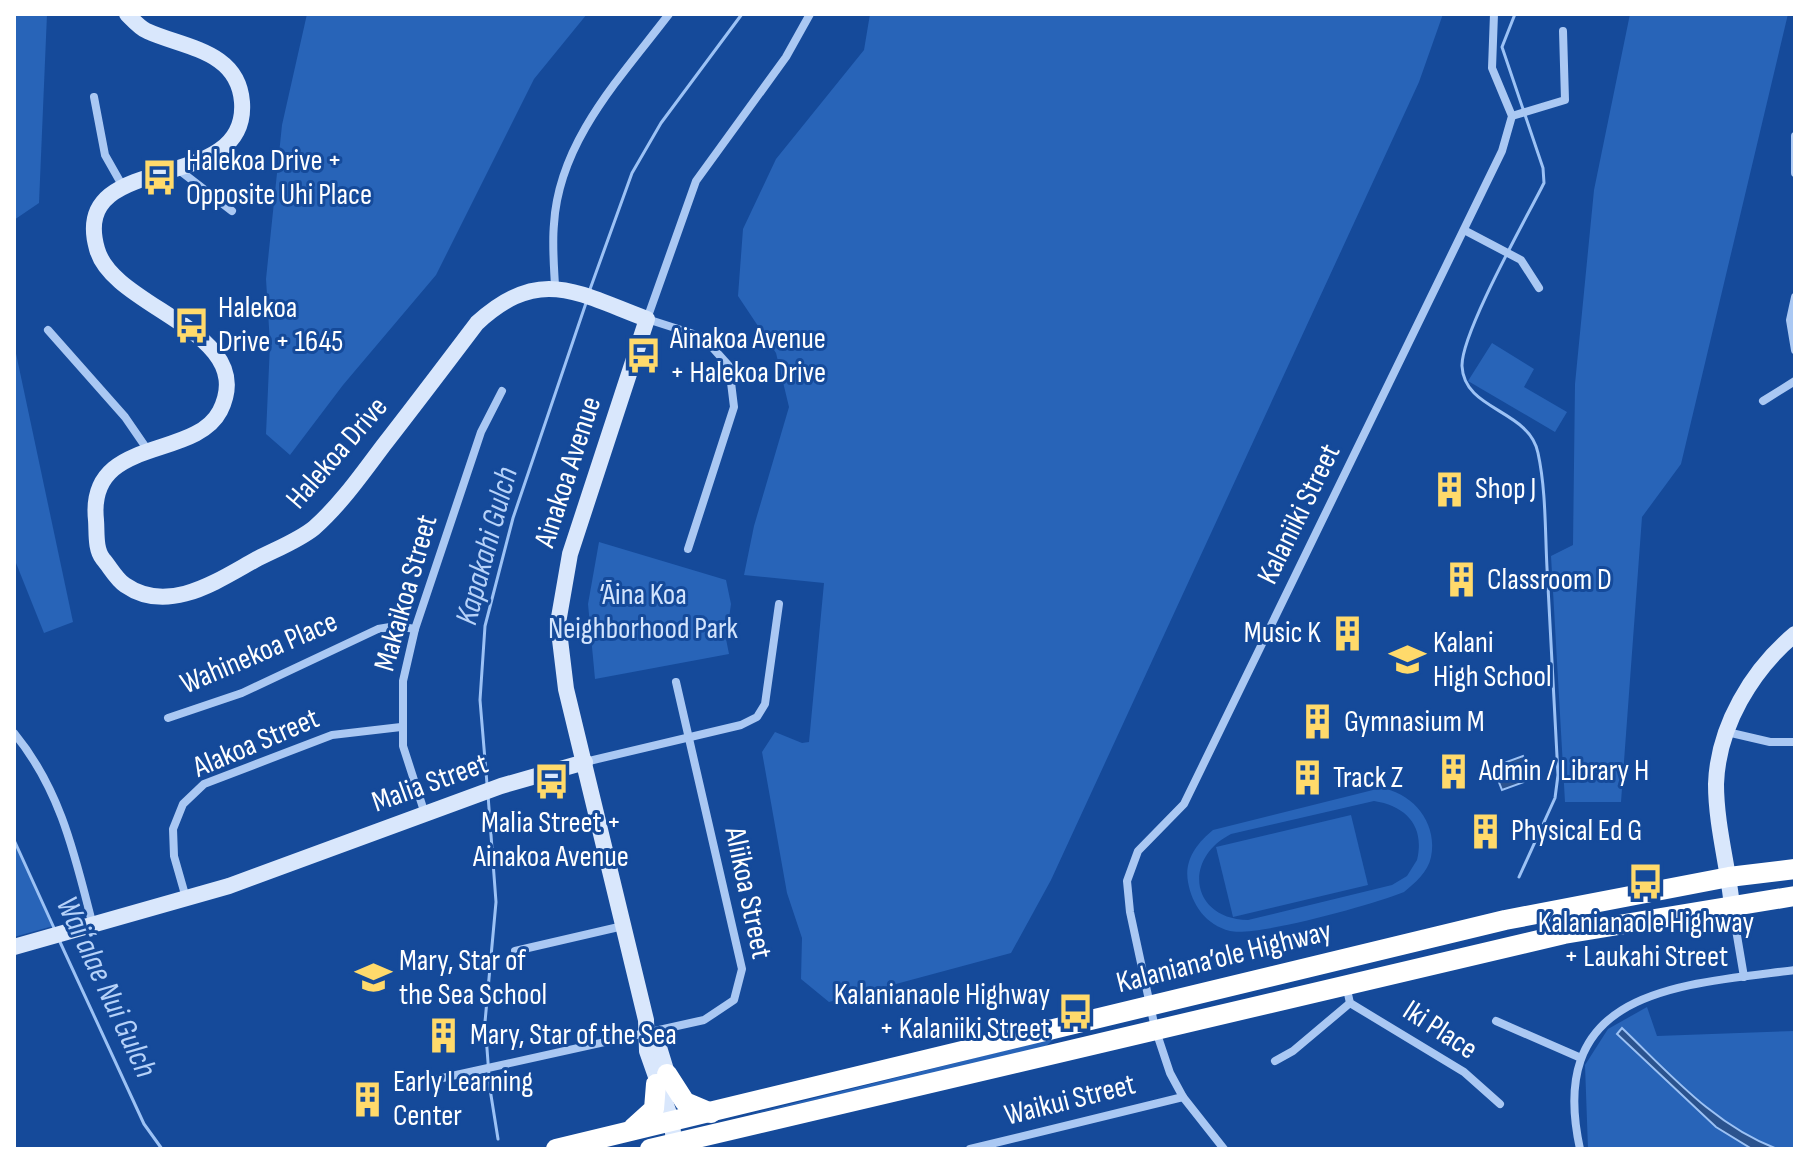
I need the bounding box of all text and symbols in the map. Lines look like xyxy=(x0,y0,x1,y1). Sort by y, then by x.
place label: Halekoa Drive + Opposite Uhi Place xyxy=(186,143,372,213)
bus stop icon: Halekoa Drive + Opposite Uhi Place xyxy=(141,159,179,197)
place label: Halekoa Drive + 1645 xyxy=(218,290,343,360)
bus stop icon: Halekoa Drive + 1645 xyxy=(173,306,211,344)
place label: Ainakoa Avenue + Halekoa Drive xyxy=(669,321,826,391)
bus stop icon: Ainakoa Avenue + Halekoa Drive xyxy=(625,337,663,375)
street label: Halekoa Drive xyxy=(279,390,395,516)
street label: Ainakoa Avenue xyxy=(526,392,609,553)
street label: Kalaniiki Street xyxy=(1250,438,1348,590)
water label: Kapakahi Gulch xyxy=(447,463,527,629)
building icon: Shop J xyxy=(1430,470,1468,508)
place label: Shop J xyxy=(1475,471,1536,507)
street label: Makaikoa Street xyxy=(367,511,445,675)
building icon: Classroom D xyxy=(1442,561,1480,599)
place label: Classroom D xyxy=(1487,562,1612,598)
park label: ‘Āina Koa Neighborhood Park xyxy=(548,577,739,647)
street label: Wahinekoa Place xyxy=(175,604,343,702)
building icon: Music K xyxy=(1328,614,1366,652)
place label: Music K xyxy=(1244,615,1321,651)
place label: Kalani High School xyxy=(1433,625,1552,695)
school or university icon: Kalani High School xyxy=(1388,641,1426,679)
street label: Alakoa Street xyxy=(187,700,324,786)
building icon: Gymnasium M xyxy=(1299,703,1337,741)
place label: Gymnasium M xyxy=(1344,704,1485,740)
street label: Malia Street xyxy=(367,745,493,821)
building icon: Admin / Library H xyxy=(1434,752,1472,790)
place label: Admin / Library H xyxy=(1478,753,1649,789)
building icon: Track Z xyxy=(1288,759,1326,797)
place label: Track Z xyxy=(1333,760,1403,796)
bus stop icon: Malia Street + Ainakoa Avenue xyxy=(532,763,570,801)
place label: Malia Street + Ainakoa Avenue xyxy=(472,805,629,875)
building icon: Physical Ed G xyxy=(1466,812,1504,850)
place label: Physical Ed G xyxy=(1511,813,1642,849)
street label: Aliikoa Street xyxy=(716,823,779,962)
bus stop icon: Kalanianaole Highway + Laukahi Street xyxy=(1627,863,1665,901)
water label: Waiʻalae Nui Gulch xyxy=(47,890,165,1084)
place label: Kalanianaole Highway + Laukahi Street xyxy=(1538,905,1755,975)
street label: Kalaniana’ole Highway xyxy=(1113,913,1336,1001)
place label: Mary, Star of the Sea School xyxy=(399,943,547,1013)
school or university icon: Mary, Star of the Sea School xyxy=(354,959,392,997)
place label: Kalanianaole Highway + Kalaniiki Street xyxy=(834,977,1050,1047)
bus stop icon: Kalanianaole Highway + Kalaniiki Street xyxy=(1057,993,1095,1031)
street label: Iki Place xyxy=(1396,993,1484,1067)
building icon: Mary, Star of the Sea xyxy=(425,1016,463,1054)
place label: Mary, Star of the Sea xyxy=(470,1017,677,1053)
place label: Early Learning Center xyxy=(393,1064,533,1134)
street label: Waikui Street xyxy=(1001,1066,1139,1134)
building icon: Early Learning Center xyxy=(348,1080,386,1118)

